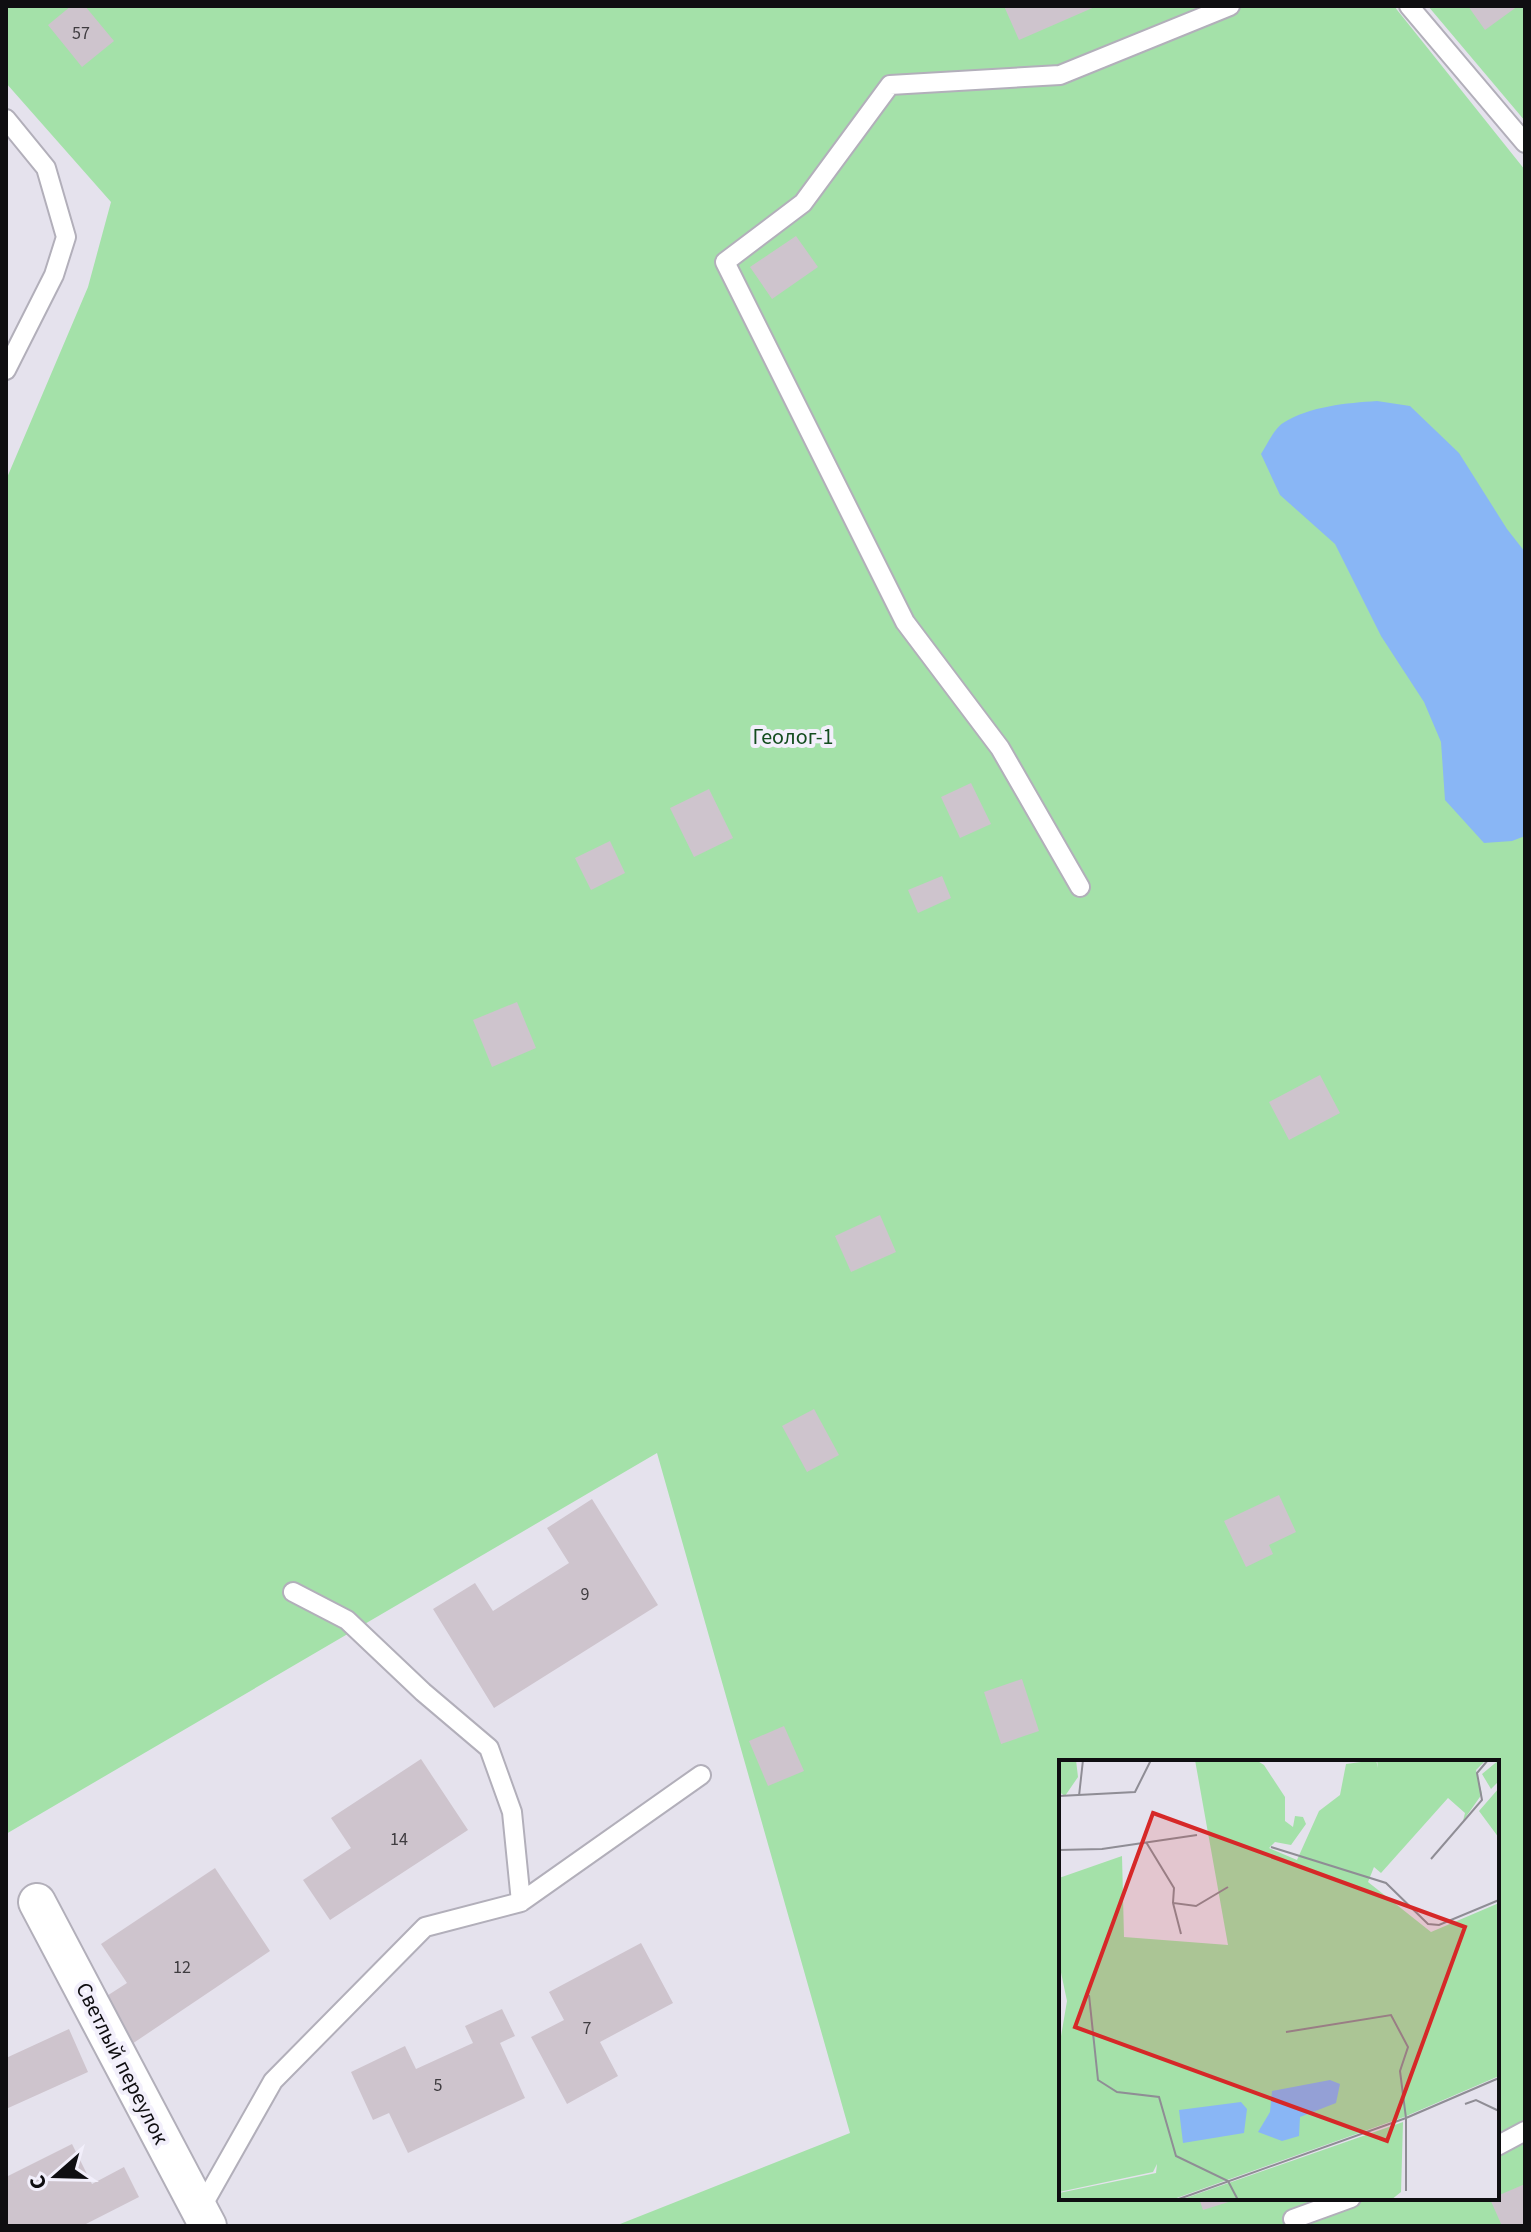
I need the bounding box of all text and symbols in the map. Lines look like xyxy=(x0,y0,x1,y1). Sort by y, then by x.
house number: 57 xyxy=(72,21,90,46)
park label: Геолог-1 xyxy=(753,721,833,753)
house number: 9 xyxy=(581,1582,590,1607)
inset map xyxy=(1059,1760,1499,2200)
house number: 14 xyxy=(390,1827,408,1852)
house number: 12 xyxy=(173,1955,191,1980)
street label: Светлый переулок xyxy=(67,1977,177,2150)
house number: 7 xyxy=(583,2016,592,2041)
house number: 5 xyxy=(434,2073,443,2098)
north arrow xyxy=(16,2136,96,2216)
text: С xyxy=(21,2171,55,2194)

